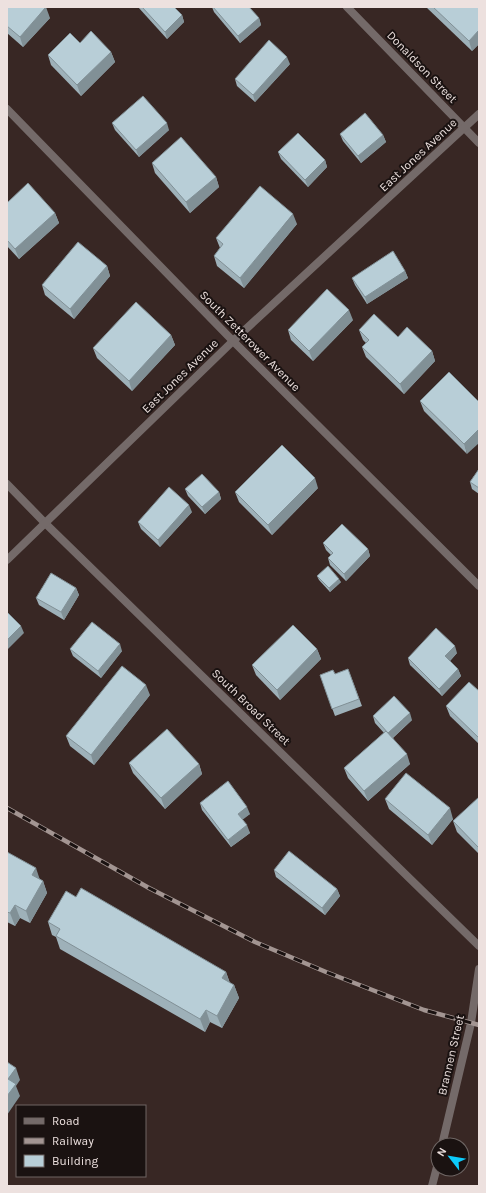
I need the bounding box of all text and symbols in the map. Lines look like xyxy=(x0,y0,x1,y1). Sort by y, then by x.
street label: Donaldson Street xyxy=(384,28,460,106)
street label: East Jones Avenue xyxy=(376,116,460,194)
street label: South Zetterower Avenue xyxy=(197,288,303,394)
street label: East Jones Avenue xyxy=(139,336,221,416)
street label: South Broad Street xyxy=(209,666,293,748)
street label: Brannen Street xyxy=(435,1013,467,1097)
legend xyxy=(16,1105,146,1177)
text: Road xyxy=(52,1114,80,1128)
text: Railway xyxy=(52,1134,94,1148)
north arrow xyxy=(430,1137,470,1177)
text: N xyxy=(434,1145,449,1159)
text: Building xyxy=(52,1154,99,1168)

